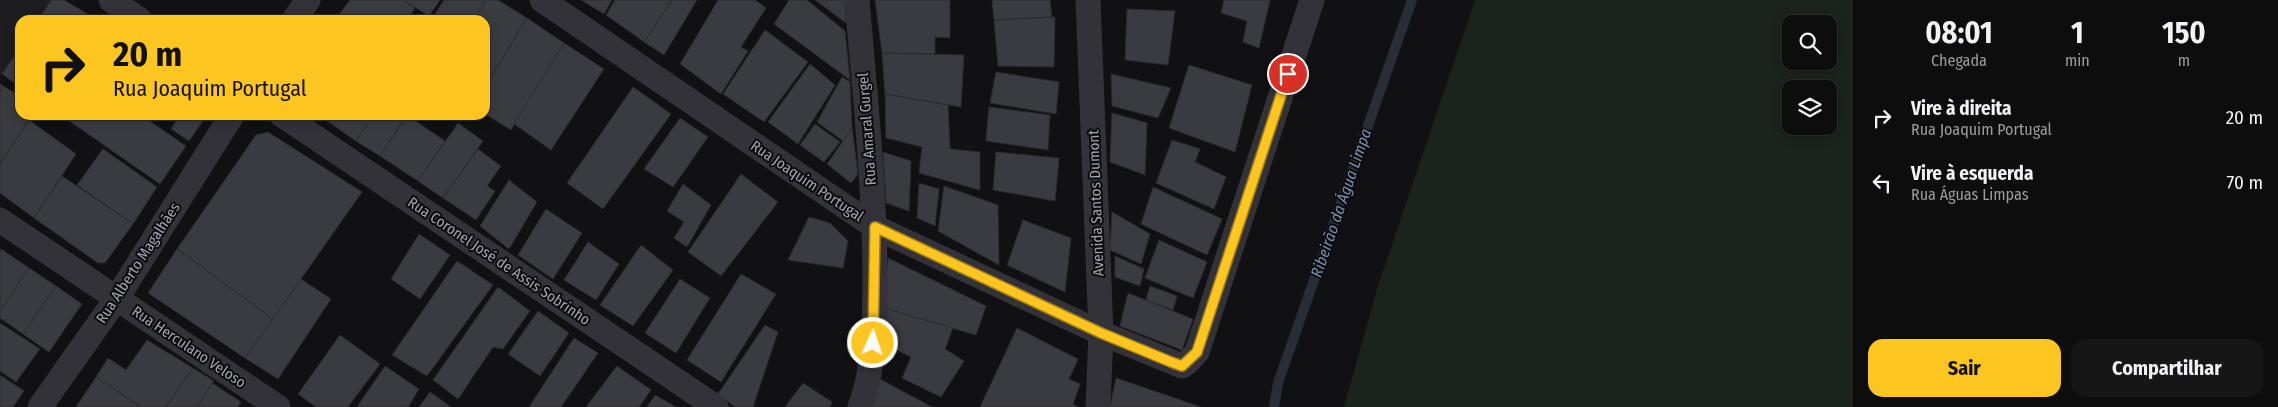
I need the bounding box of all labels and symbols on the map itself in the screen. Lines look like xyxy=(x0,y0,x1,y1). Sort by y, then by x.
pin xyxy=(1267,53,1309,95)
street label: Rua Amaral Gurgel xyxy=(854,72,880,186)
water label: Ribeirão da Água Limpa xyxy=(1306,126,1375,280)
street label: Avenida Santos Dumont xyxy=(1084,129,1108,277)
street label: Rua Joaquim Portugal xyxy=(747,137,867,225)
street label: Rua Coronel José de Assis Sobrinho xyxy=(404,193,594,329)
street label: Rua Alberto Magalhães xyxy=(92,199,184,327)
street label: Rua Herculano Veloso xyxy=(129,302,250,392)
position arrow xyxy=(846,316,898,368)

